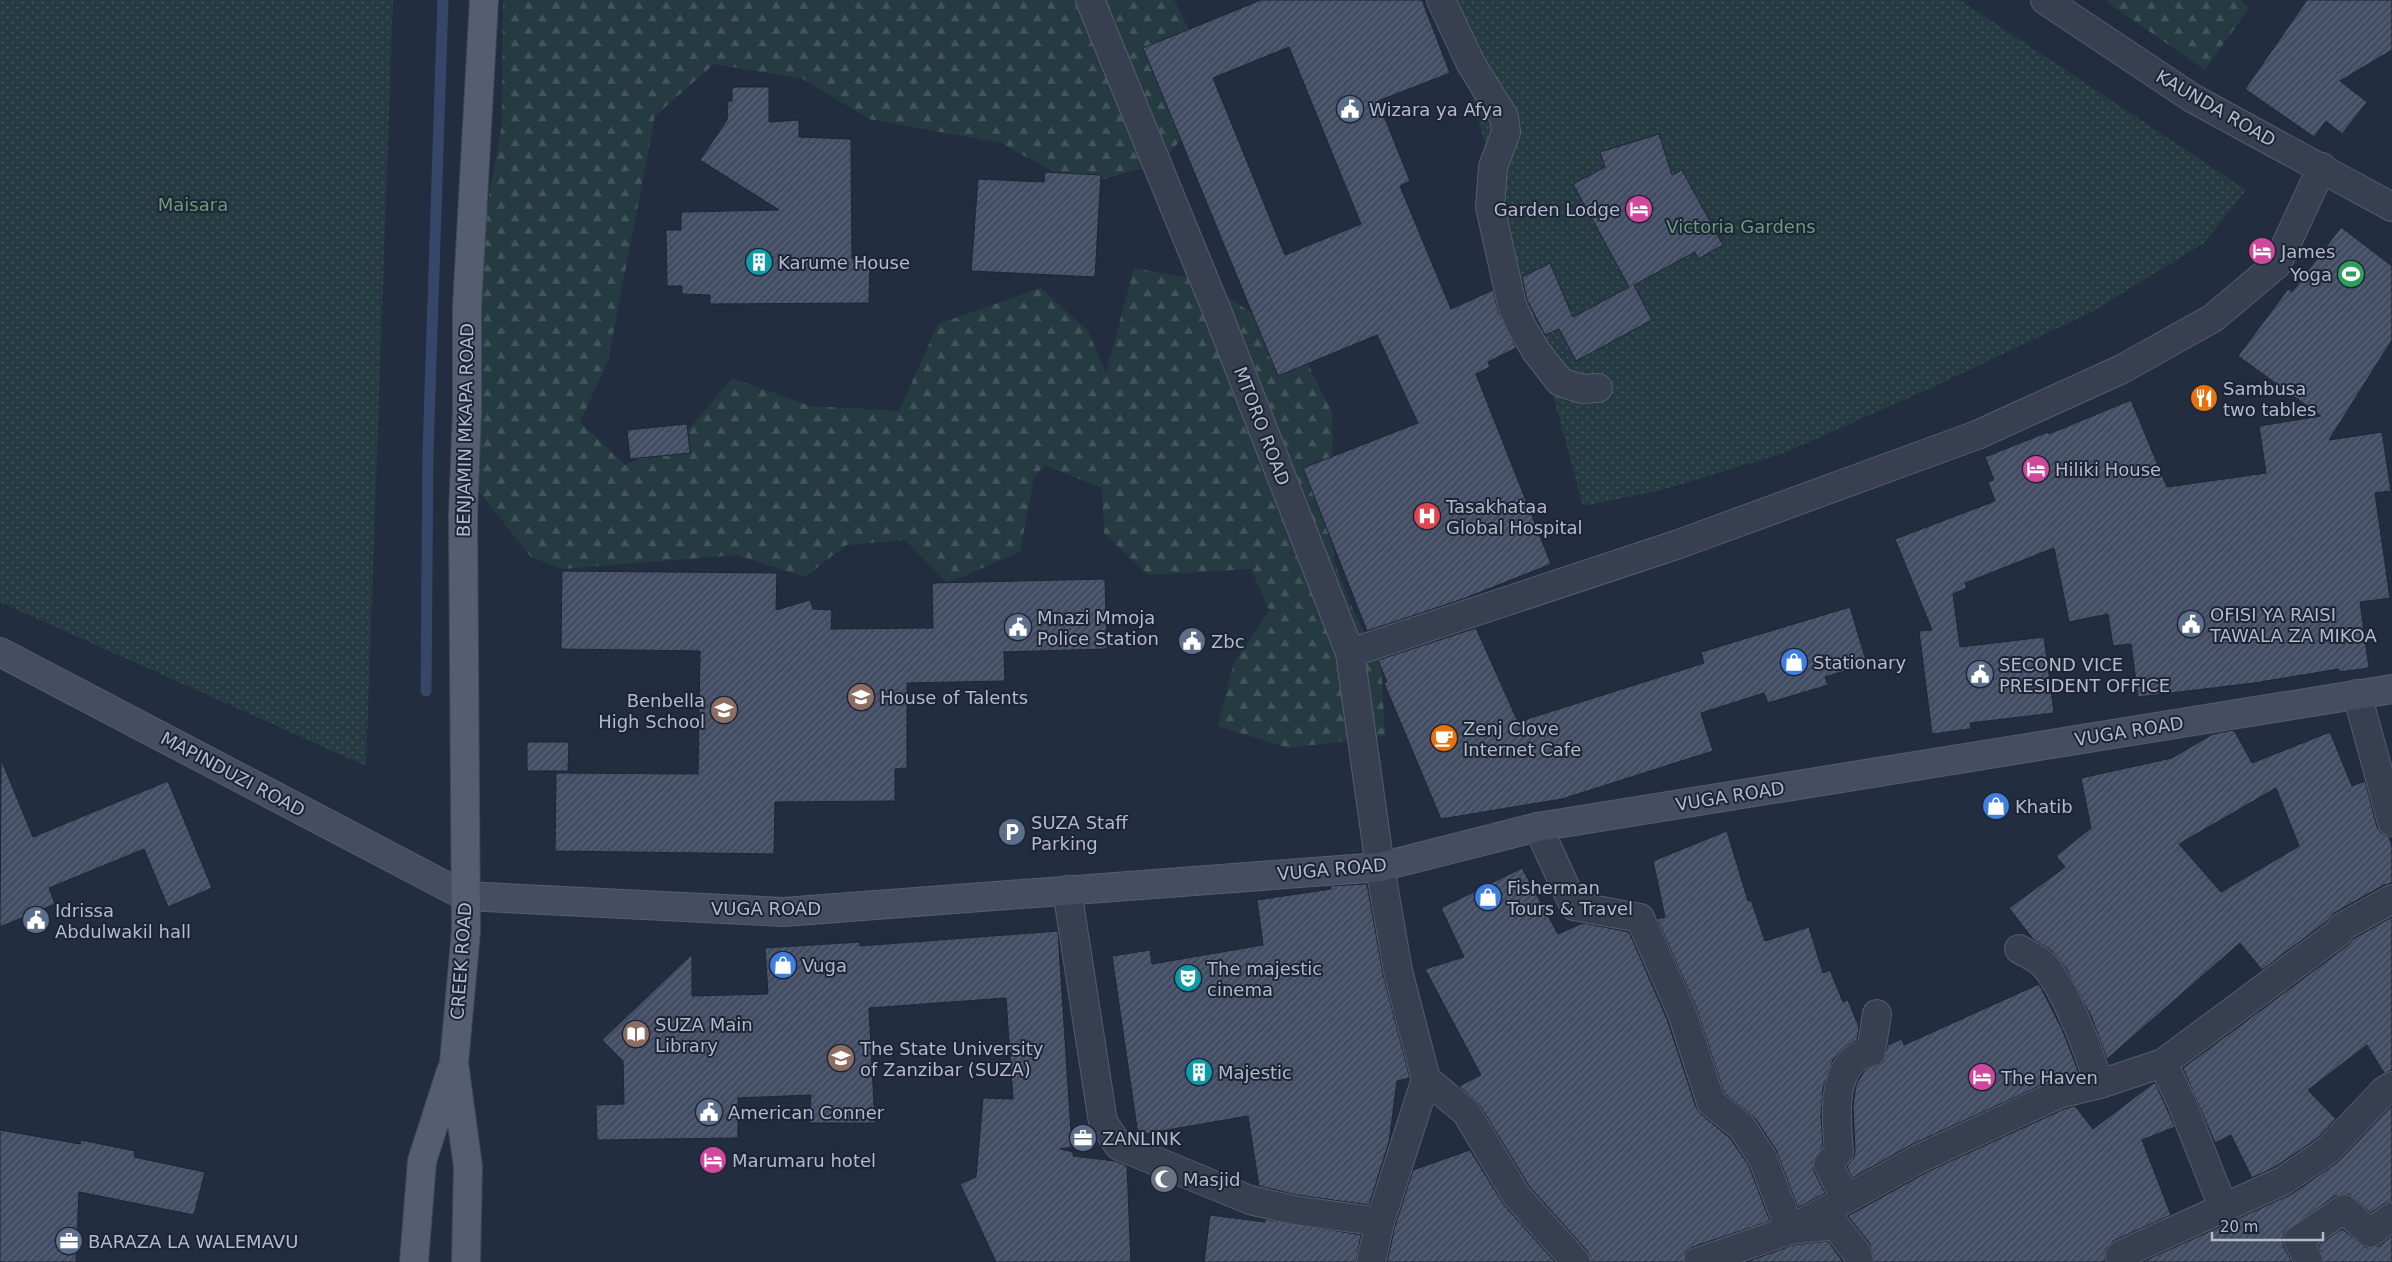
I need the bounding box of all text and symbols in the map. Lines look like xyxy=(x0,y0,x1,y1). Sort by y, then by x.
street label: KAUNDA ROAD xyxy=(2152,65,2280,151)
public building icon: Wizara ya Afya xyxy=(1335,94,1365,124)
place label: Wizara ya Afya xyxy=(1369,99,1503,120)
park label: Maisara xyxy=(158,194,228,215)
hotel icon: Garden Lodge xyxy=(1624,194,1654,224)
place label: Garden Lodge xyxy=(1494,199,1620,220)
park label: Victoria Gardens xyxy=(1666,216,1816,237)
hotel icon: James xyxy=(2247,236,2277,266)
place label: James xyxy=(2280,241,2335,262)
building icon: Karume House xyxy=(744,247,774,277)
place label: Karume House xyxy=(778,252,910,273)
sports icon: Yoga xyxy=(2336,259,2366,289)
place label: Yoga xyxy=(2289,264,2332,285)
street label: BENJAMIN MKAPA ROAD xyxy=(453,323,477,537)
street label: MTORO ROAD xyxy=(1230,364,1294,488)
place label: Sambusa two tables xyxy=(2223,378,2316,420)
restaurant icon: Sambusa two tables xyxy=(2189,383,2219,413)
hotel icon: Hiliki House xyxy=(2021,454,2051,484)
place label: Hiliki House xyxy=(2055,459,2161,480)
place label: Tasakhataa Global Hospital xyxy=(1445,496,1583,538)
hospital icon: Tasakhataa Global Hospital xyxy=(1412,501,1442,531)
place label: OFISI YA RAISI TAWALA ZA MIKOA xyxy=(2209,604,2377,646)
place label: Mnazi Mmoja Police Station xyxy=(1037,607,1159,649)
public building icon: OFISI YA RAISI TAWALA ZA MIKOA xyxy=(2176,609,2206,639)
public building icon: Mnazi Mmoja Police Station xyxy=(1003,612,1033,642)
public building icon: Zbc xyxy=(1177,626,1207,656)
place label: Zbc xyxy=(1211,631,1245,652)
shop icon: Stationary xyxy=(1779,647,1809,677)
place label: Stationary xyxy=(1813,652,1906,673)
place label: SECOND VICE PRESIDENT OFFICE xyxy=(1999,654,2170,696)
public building icon: SECOND VICE PRESIDENT OFFICE xyxy=(1965,659,1995,689)
school or university icon: House of Talents xyxy=(846,682,876,712)
place label: House of Talents xyxy=(880,687,1028,708)
place label: Benbella High School xyxy=(598,690,705,732)
school or university icon: Benbella High School xyxy=(709,695,739,725)
street label: VUGA ROAD xyxy=(2073,712,2185,750)
place label: Zenj Clove Internet Cafe xyxy=(1463,718,1581,760)
cafe icon: Zenj Clove Internet Cafe xyxy=(1429,723,1459,753)
street label: MAPINDUZI ROAD xyxy=(157,727,309,821)
street label: VUGA ROAD xyxy=(1674,777,1786,815)
shop icon: Khatib xyxy=(1981,791,2011,821)
place label: Khatib xyxy=(2015,796,2073,817)
place label: SUZA Staff Parking xyxy=(1031,812,1128,854)
parking icon: SUZA Staff Parking xyxy=(997,817,1027,847)
street label: VUGA ROAD xyxy=(1276,854,1388,884)
place label: Fisherman Tours & Travel xyxy=(1506,877,1633,919)
shop icon: Fisherman Tours & Travel xyxy=(1473,882,1503,912)
street label: VUGA ROAD xyxy=(711,898,821,919)
place label: Idrissa Abdulwakil hall xyxy=(55,900,191,942)
street label: CREEK ROAD xyxy=(446,901,476,1021)
public building icon: Idrissa Abdulwakil hall xyxy=(21,905,51,935)
shop icon: Vuga xyxy=(768,950,798,980)
place label: Vuga xyxy=(802,955,847,976)
place label: The majestic cinema xyxy=(1206,958,1322,1000)
theatre icon: The majestic cinema xyxy=(1173,963,1203,993)
place label: SUZA Main Library xyxy=(655,1014,753,1056)
library icon: SUZA Main Library xyxy=(621,1019,651,1049)
place label: The State University of Zanzibar (SUZA) xyxy=(859,1038,1044,1080)
school or university icon: The State University of Zanzibar (SUZA) xyxy=(826,1043,856,1073)
building icon: Majestic xyxy=(1184,1057,1214,1087)
place label: Majestic xyxy=(1218,1062,1292,1083)
hotel icon: The Haven xyxy=(1967,1062,1997,1092)
place label: The Haven xyxy=(2000,1067,2098,1088)
public building icon: American Conner xyxy=(694,1097,724,1127)
place label: American Conner xyxy=(728,1102,885,1123)
office icon: ZANLINK xyxy=(1068,1123,1098,1153)
place label: ZANLINK xyxy=(1102,1128,1182,1149)
hotel icon: Marumaru hotel xyxy=(698,1145,728,1175)
place label: Marumaru hotel xyxy=(732,1150,876,1171)
mosque icon: Masjid xyxy=(1149,1164,1179,1194)
place label: Masjid xyxy=(1183,1169,1240,1190)
scale bar xyxy=(2212,1210,2323,1242)
text: 20 m xyxy=(2220,1218,2258,1236)
office icon: BARAZA LA WALEMAVU xyxy=(54,1226,84,1256)
place label: BARAZA LA WALEMAVU xyxy=(88,1231,298,1252)

